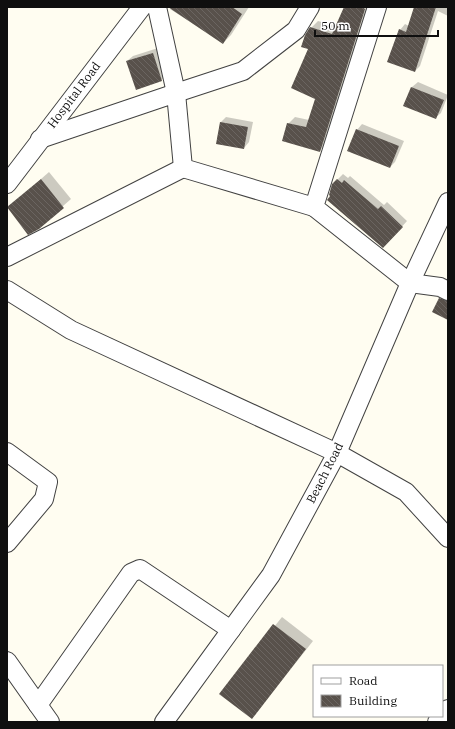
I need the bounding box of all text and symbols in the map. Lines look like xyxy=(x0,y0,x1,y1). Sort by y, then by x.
scale bar xyxy=(315,12,438,38)
text: 50 m xyxy=(321,18,350,33)
street label: Hospital Road xyxy=(44,59,103,131)
street label: Beach Road xyxy=(303,440,346,506)
legend xyxy=(313,665,443,717)
text: Road xyxy=(349,673,378,688)
text: Building xyxy=(349,693,397,708)

